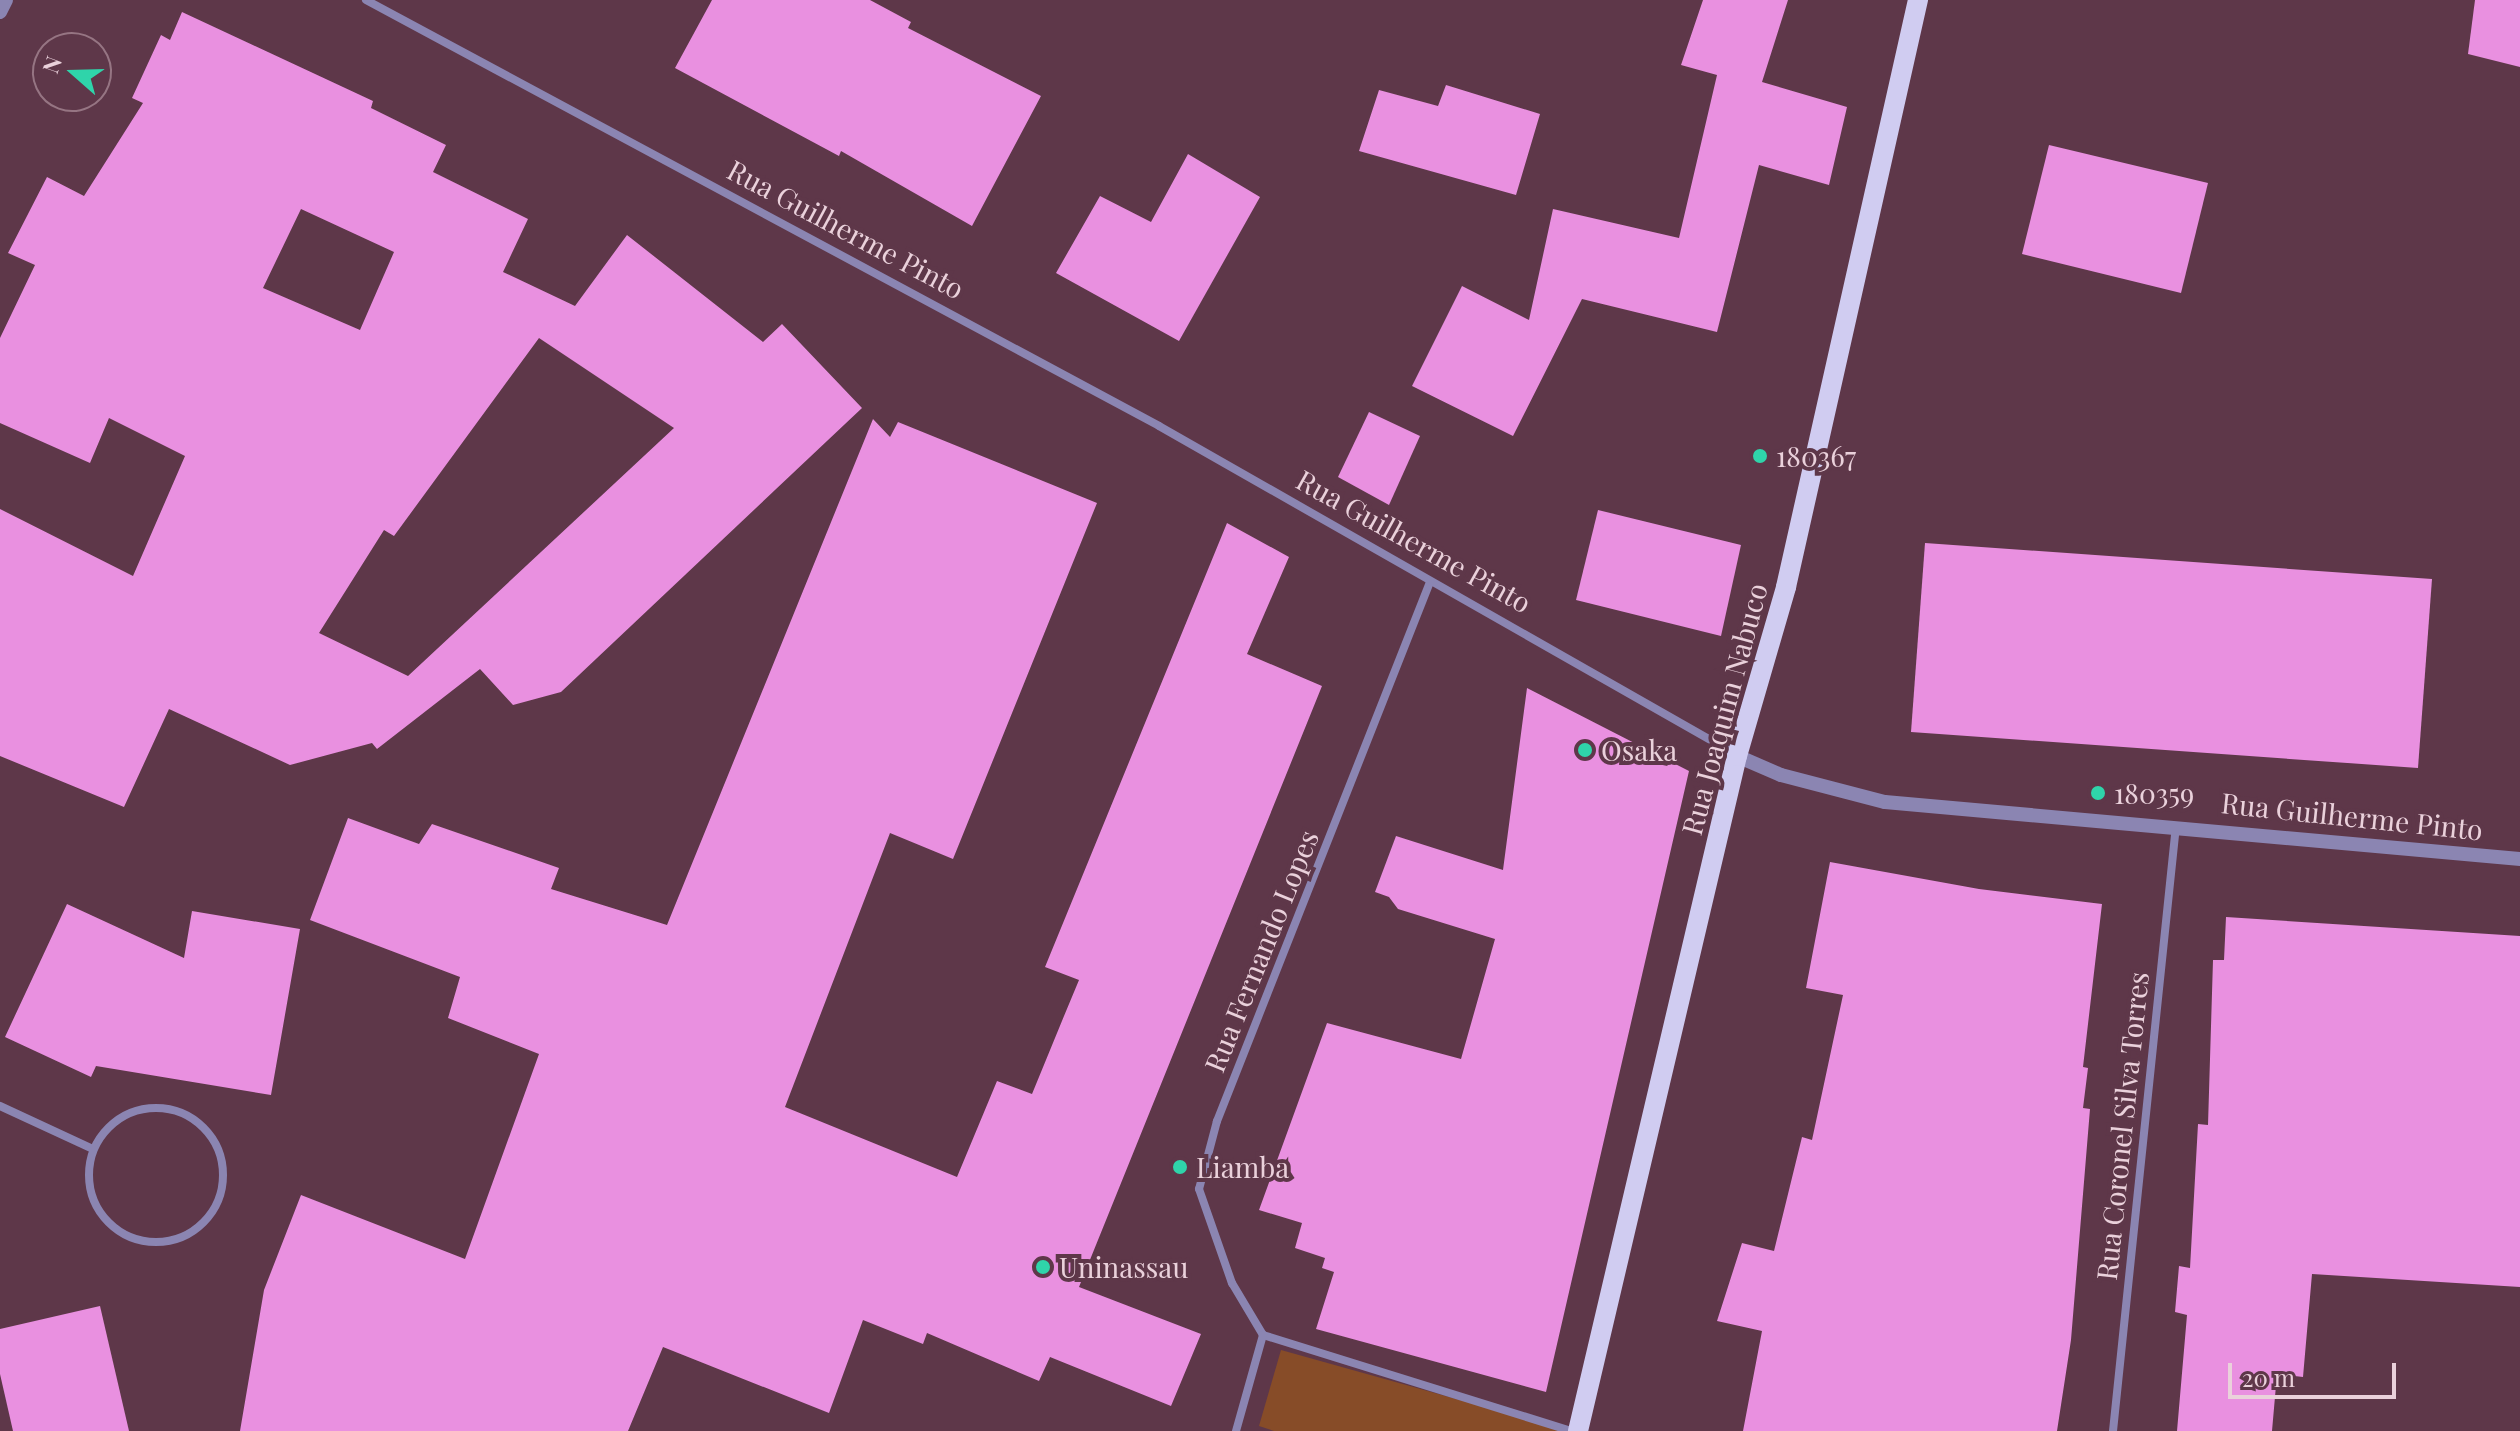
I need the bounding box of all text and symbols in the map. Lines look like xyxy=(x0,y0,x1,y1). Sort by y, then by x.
north arrow xyxy=(32,32,112,112)
text: N xyxy=(35,52,68,77)
street label: Rua Guilherme Pinto xyxy=(722,152,970,306)
place label: 180367 xyxy=(1776,439,1856,473)
marker: 180367 xyxy=(1751,447,1769,465)
street label: Rua Guilherme Pinto xyxy=(1291,463,1537,619)
street label: Rua Joaquim Nabuco xyxy=(1674,579,1774,839)
place label: Osaka xyxy=(1601,733,1677,767)
marker: Osaka xyxy=(1576,741,1594,759)
place label: 180359 xyxy=(2114,776,2194,810)
marker: 180359 xyxy=(2089,784,2107,802)
street label: Rua Guilherme Pinto xyxy=(2219,786,2485,846)
street label: Rua Fernando Lopes xyxy=(1197,825,1325,1077)
street label: Rua Coronel Silva Torres xyxy=(2089,969,2155,1283)
place label: Liamba xyxy=(1196,1150,1289,1184)
marker: Liamba xyxy=(1171,1158,1189,1176)
place label: Uninassau xyxy=(1059,1250,1188,1284)
marker: Uninassau xyxy=(1034,1258,1052,1276)
scale bar xyxy=(2232,1347,2400,1397)
text: 20 m xyxy=(2242,1361,2295,1393)

